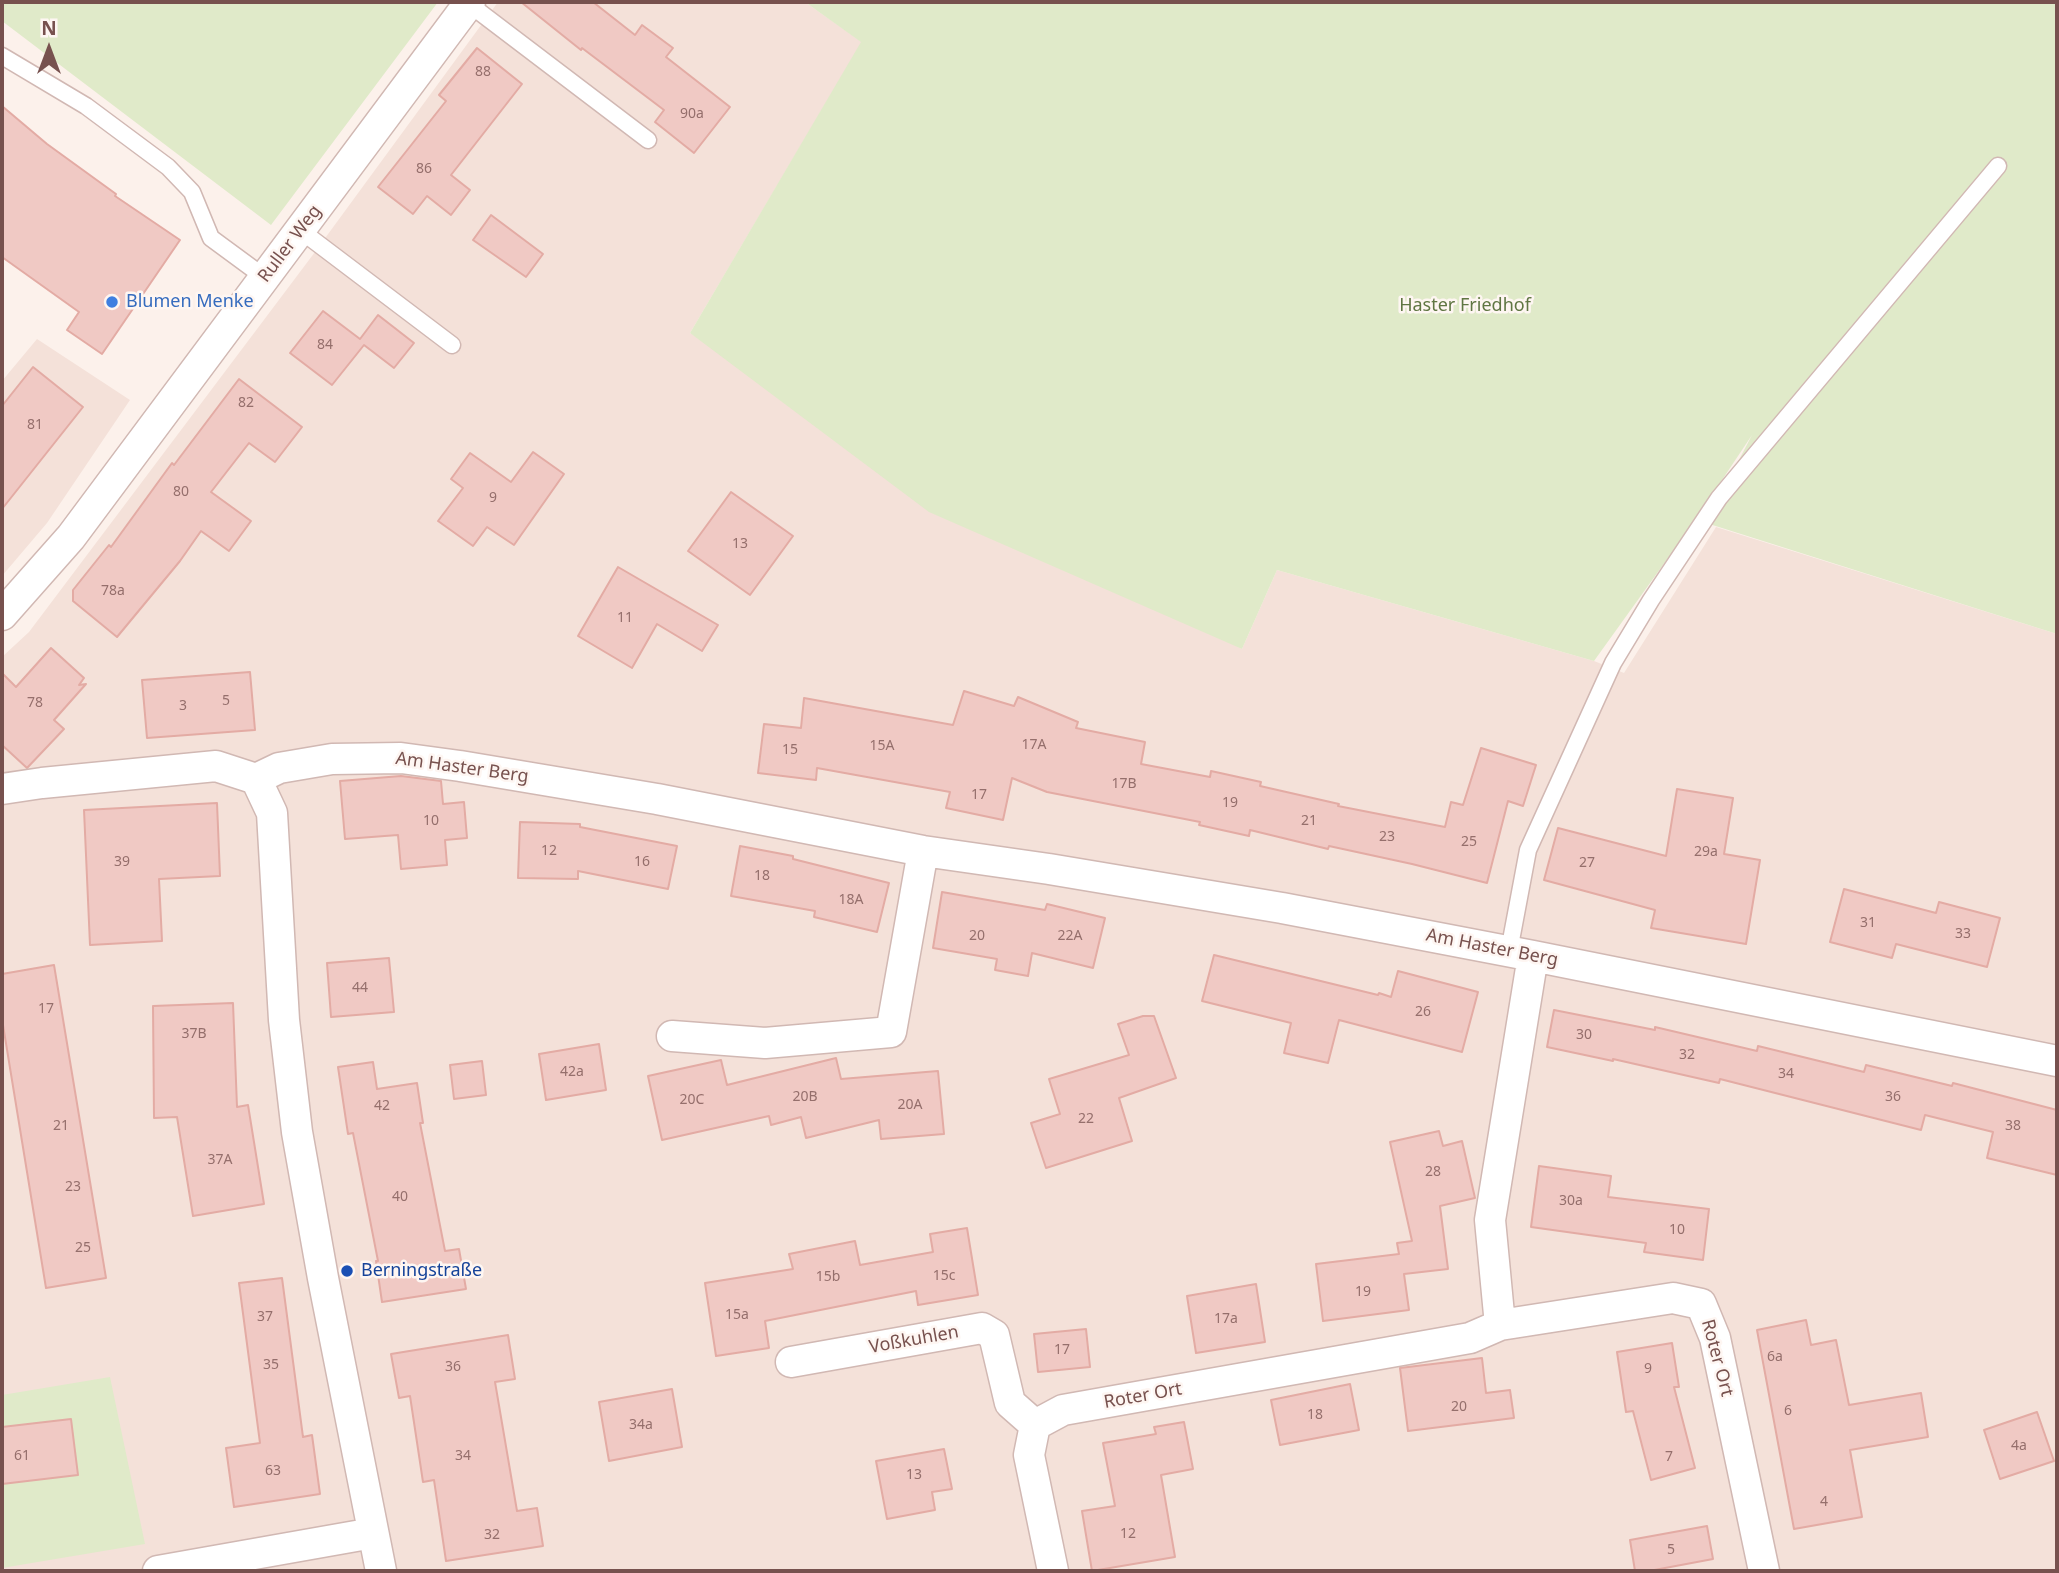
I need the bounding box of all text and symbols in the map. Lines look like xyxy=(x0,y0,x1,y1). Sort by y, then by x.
north arrow xyxy=(14,14,84,84)
text: N xyxy=(41,15,57,41)
house number: 88 xyxy=(475,64,491,80)
house number: 90a xyxy=(680,106,704,122)
house number: 86 xyxy=(416,161,432,177)
street label: Ruller Weg xyxy=(254,201,326,287)
place label: Blumen Menke xyxy=(126,291,254,313)
marker: Blumen Menke xyxy=(104,294,120,310)
park label: Haster Friedhof xyxy=(1399,295,1531,317)
house number: 84 xyxy=(317,337,333,353)
house number: 82 xyxy=(238,395,254,411)
house number: 81 xyxy=(27,417,43,433)
house number: 80 xyxy=(173,484,189,500)
house number: 9 xyxy=(489,490,497,506)
house number: 13 xyxy=(732,536,748,552)
house number: 78a xyxy=(101,583,125,599)
house number: 11 xyxy=(617,610,633,626)
house number: 5 xyxy=(222,693,230,709)
house number: 78 xyxy=(27,695,43,711)
house number: 3 xyxy=(179,698,187,714)
house number: 17A xyxy=(1022,737,1046,753)
house number: 15A xyxy=(870,738,894,754)
house number: 15 xyxy=(782,742,798,758)
street label: Am Haster Berg xyxy=(394,748,530,788)
house number: 17B xyxy=(1111,776,1137,792)
house number: 17 xyxy=(971,787,987,803)
house number: 19 xyxy=(1222,795,1238,811)
house number: 10 xyxy=(423,813,439,829)
house number: 21 xyxy=(1301,813,1317,829)
house number: 23 xyxy=(1379,829,1395,845)
house number: 25 xyxy=(1461,834,1477,850)
house number: 12 xyxy=(541,843,557,859)
house number: 29a xyxy=(1694,844,1718,860)
house number: 39 xyxy=(114,854,130,870)
house number: 16 xyxy=(634,854,650,870)
house number: 27 xyxy=(1579,855,1595,871)
house number: 18 xyxy=(754,868,770,884)
house number: 18A xyxy=(839,892,863,908)
house number: 31 xyxy=(1860,915,1876,931)
street label: Am Haster Berg xyxy=(1424,925,1560,971)
house number: 33 xyxy=(1955,926,1971,942)
house number: 20 xyxy=(969,928,985,944)
house number: 22A xyxy=(1058,928,1082,944)
house number: 44 xyxy=(352,980,368,996)
house number: 17 xyxy=(38,1001,54,1017)
house number: 26 xyxy=(1415,1004,1431,1020)
house number: 37B xyxy=(181,1026,207,1042)
house number: 30 xyxy=(1576,1027,1592,1043)
house number: 32 xyxy=(1679,1047,1695,1063)
house number: 42a xyxy=(560,1064,584,1080)
house number: 34 xyxy=(1778,1066,1794,1082)
house number: 20B xyxy=(792,1089,818,1105)
house number: 36 xyxy=(1885,1089,1901,1105)
house number: 20C xyxy=(680,1092,704,1108)
house number: 20A xyxy=(898,1097,922,1113)
house number: 42 xyxy=(374,1098,390,1114)
house number: 22 xyxy=(1078,1111,1094,1127)
house number: 21 xyxy=(53,1118,69,1134)
house number: 38 xyxy=(2005,1118,2021,1134)
house number: 37A xyxy=(208,1152,232,1168)
house number: 28 xyxy=(1425,1164,1441,1180)
house number: 23 xyxy=(65,1179,81,1195)
house number: 40 xyxy=(392,1189,408,1205)
house number: 30a xyxy=(1559,1193,1583,1209)
house number: 10 xyxy=(1669,1222,1685,1238)
house number: 25 xyxy=(75,1240,91,1256)
place label: Berningstraße xyxy=(361,1260,482,1282)
marker: Berningstraße xyxy=(339,1263,355,1279)
house number: 15c xyxy=(933,1268,955,1284)
house number: 15b xyxy=(816,1269,840,1285)
house number: 19 xyxy=(1355,1284,1371,1300)
house number: 15a xyxy=(725,1307,749,1323)
house number: 37 xyxy=(257,1309,273,1325)
house number: 17a xyxy=(1214,1311,1238,1327)
street label: Roter Ort xyxy=(1696,1317,1738,1399)
street label: Voßkuhlen xyxy=(868,1322,960,1358)
house number: 17 xyxy=(1054,1342,1070,1358)
house number: 6a xyxy=(1767,1349,1783,1365)
house number: 35 xyxy=(263,1357,279,1373)
house number: 36 xyxy=(445,1359,461,1375)
house number: 9 xyxy=(1644,1361,1652,1377)
street label: Roter Ort xyxy=(1102,1379,1184,1413)
house number: 20 xyxy=(1451,1399,1467,1415)
house number: 6 xyxy=(1784,1403,1792,1419)
house number: 18 xyxy=(1307,1407,1323,1423)
house number: 34a xyxy=(629,1417,653,1433)
house number: 4a xyxy=(2011,1438,2027,1454)
house number: 61 xyxy=(14,1448,30,1464)
house number: 34 xyxy=(455,1448,471,1464)
house number: 7 xyxy=(1665,1449,1673,1465)
house number: 63 xyxy=(265,1463,281,1479)
house number: 13 xyxy=(906,1467,922,1483)
house number: 4 xyxy=(1820,1494,1828,1510)
house number: 12 xyxy=(1120,1526,1136,1542)
house number: 32 xyxy=(484,1527,500,1543)
house number: 5 xyxy=(1667,1542,1675,1558)

